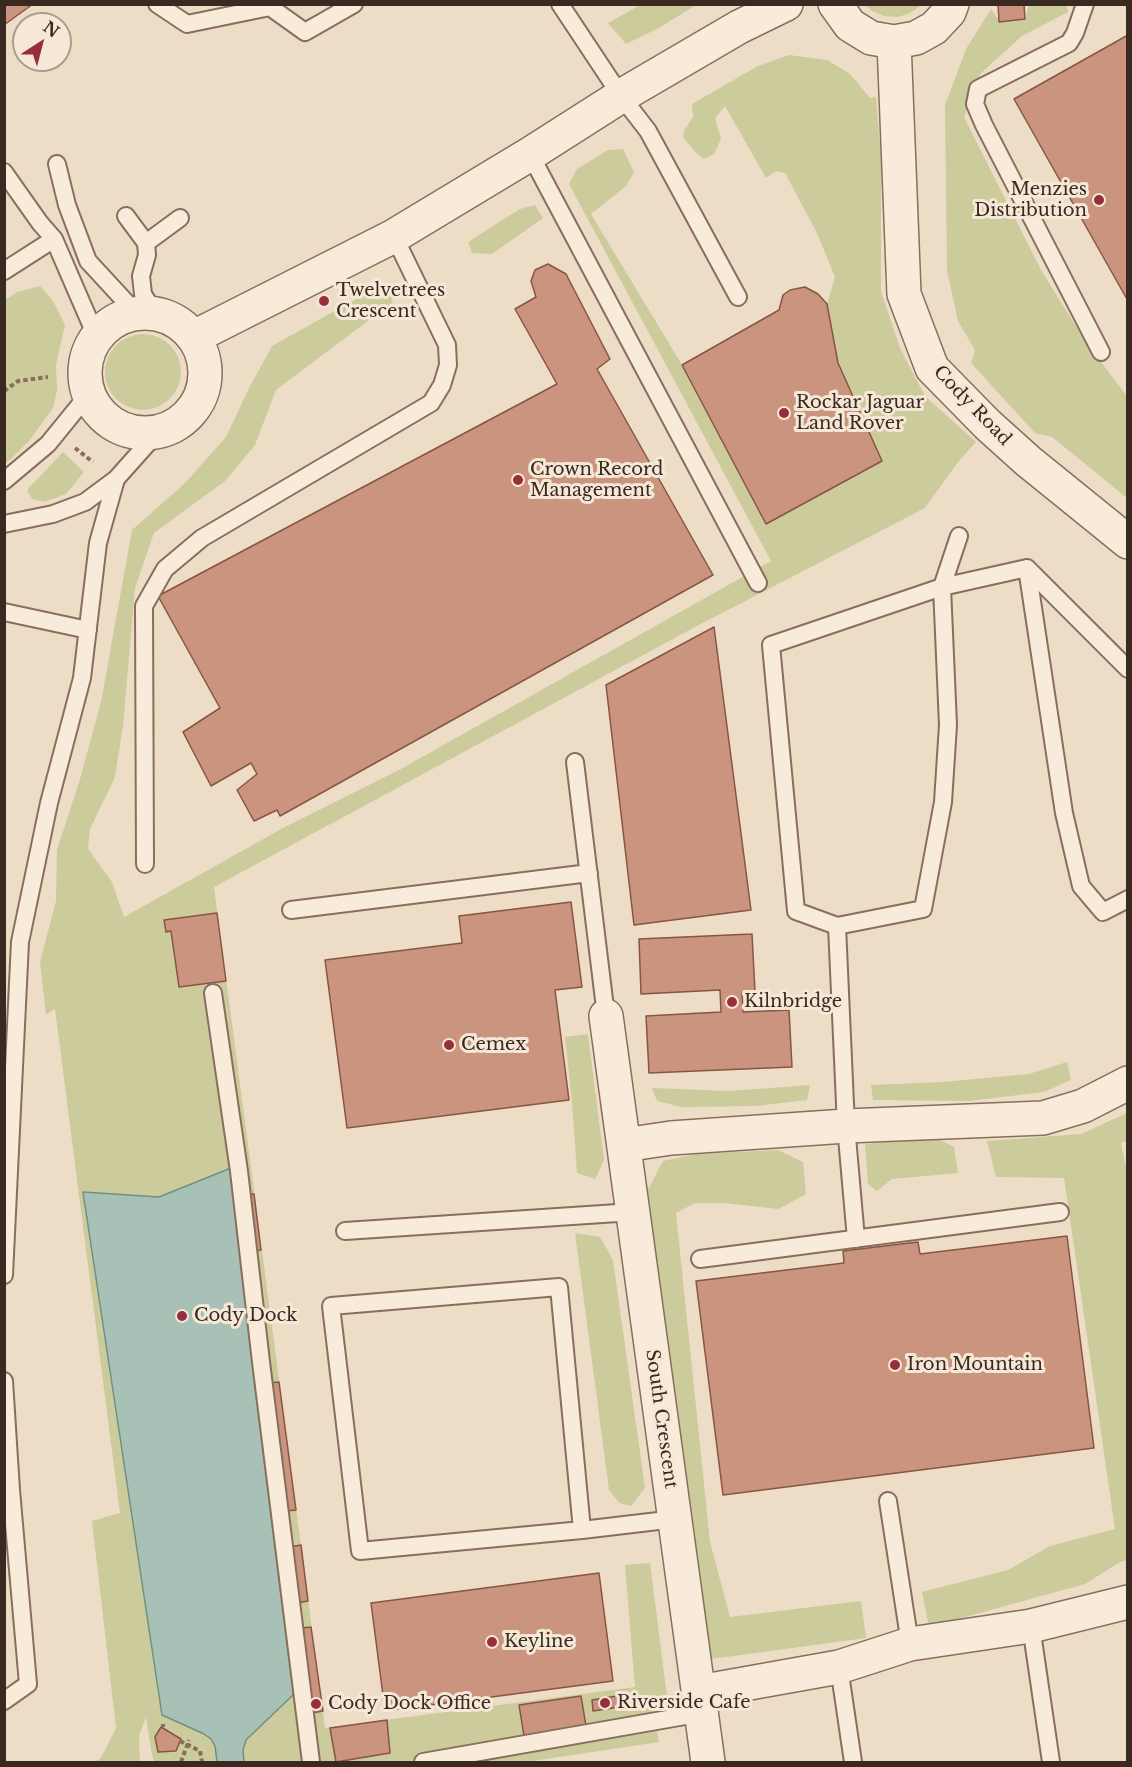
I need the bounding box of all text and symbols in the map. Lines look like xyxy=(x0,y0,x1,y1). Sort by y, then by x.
north arrow xyxy=(12,12,72,72)
text: N xyxy=(39,17,63,42)
place label: Menzies Distribution xyxy=(974,179,1087,222)
marker: Menzies Distribution xyxy=(1092,193,1106,207)
place label: Twelvetrees Crescent xyxy=(336,280,445,322)
marker: Twelvetrees Crescent xyxy=(317,294,331,308)
street label: Cody Road xyxy=(929,362,1015,450)
place label: Rockar Jaguar Land Rover xyxy=(796,392,924,434)
marker: Rockar Jaguar Land Rover xyxy=(777,406,791,420)
place label: Crown Record Management xyxy=(530,459,663,502)
marker: Crown Record Management xyxy=(511,473,525,487)
place label: Kilnbridge xyxy=(744,991,842,1013)
marker: Kilnbridge xyxy=(725,995,739,1009)
place label: Cemex xyxy=(461,1034,526,1056)
marker: Cemex xyxy=(442,1038,456,1052)
place label: Cody Dock xyxy=(194,1305,297,1327)
marker: Cody Dock xyxy=(175,1309,189,1323)
street label: South Crescent xyxy=(641,1348,681,1490)
place label: Iron Mountain xyxy=(907,1354,1043,1376)
marker: Iron Mountain xyxy=(888,1358,902,1372)
place label: Keyline xyxy=(504,1631,574,1653)
marker: Keyline xyxy=(485,1635,499,1649)
place label: Riverside Cafe xyxy=(617,1692,751,1714)
place label: Cody Dock Office xyxy=(328,1693,491,1715)
marker: Riverside Cafe xyxy=(598,1696,612,1710)
marker: Cody Dock Office xyxy=(309,1697,323,1711)

